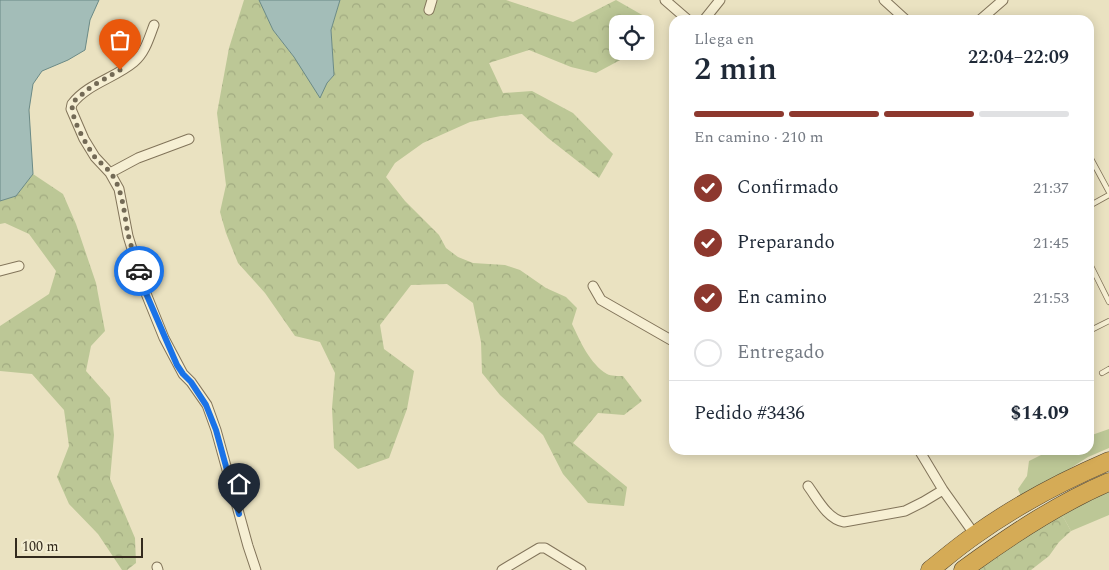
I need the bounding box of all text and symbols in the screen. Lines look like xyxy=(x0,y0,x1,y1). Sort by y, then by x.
map controls xyxy=(609,15,654,60)
button: locate xyxy=(609,15,654,60)
pin xyxy=(99,19,141,70)
icon: bag xyxy=(106,26,134,54)
text: Llega en xyxy=(694,27,754,51)
text: 22:04–22:09 xyxy=(968,43,1069,72)
text: 2 min xyxy=(694,45,777,94)
text: En camino · 210 m xyxy=(694,125,824,149)
text: Confirmado xyxy=(737,173,838,202)
icon: check xyxy=(694,174,722,202)
text: 21:37 xyxy=(1033,176,1069,200)
text: Preparando xyxy=(737,228,835,257)
icon: check xyxy=(694,229,722,257)
text: 21:45 xyxy=(1033,231,1069,255)
courier xyxy=(114,246,164,296)
icon: car xyxy=(125,257,153,285)
text: En camino xyxy=(737,283,827,312)
icon: check xyxy=(694,284,722,312)
text: 21:53 xyxy=(1033,286,1069,310)
text: Entregado xyxy=(737,338,824,367)
text: Pedido #3436 xyxy=(694,399,805,428)
text: $14.09 xyxy=(1011,399,1069,428)
pin xyxy=(218,463,260,514)
icon: home xyxy=(225,470,253,498)
scale bar xyxy=(15,535,142,558)
text: 100 m xyxy=(22,536,59,557)

